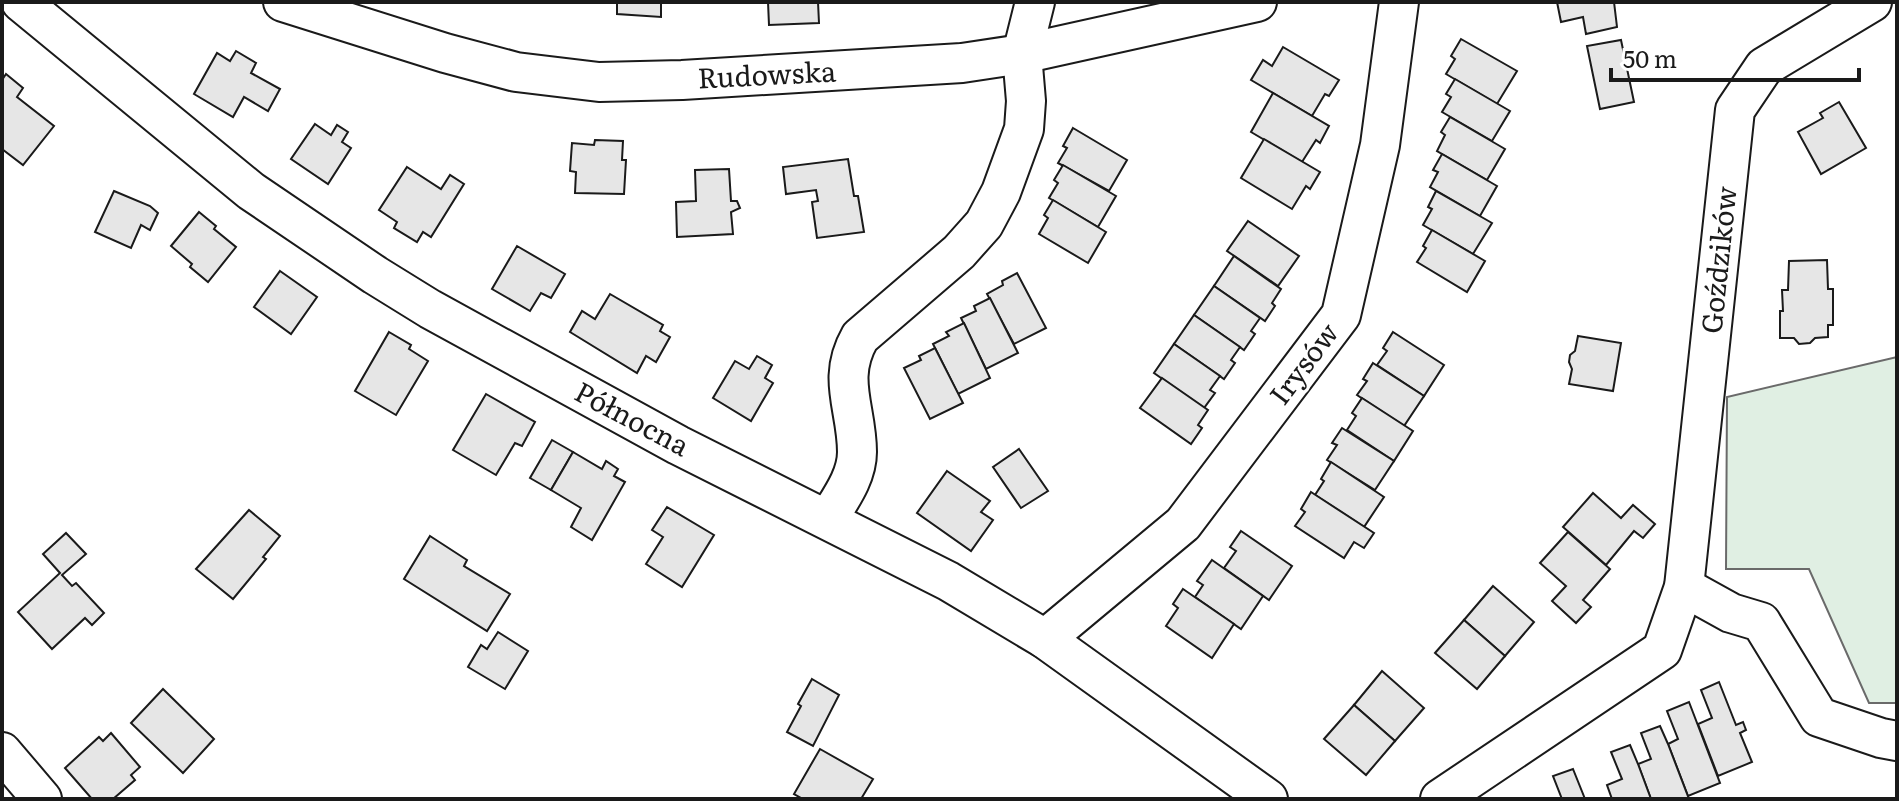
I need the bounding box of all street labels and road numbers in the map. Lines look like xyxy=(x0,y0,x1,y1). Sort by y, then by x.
street label: Rudowska xyxy=(697,48,837,98)
street label: Goździków xyxy=(1688,184,1746,336)
street label: Irysów xyxy=(1258,313,1347,413)
street label: Północna xyxy=(568,369,698,465)

